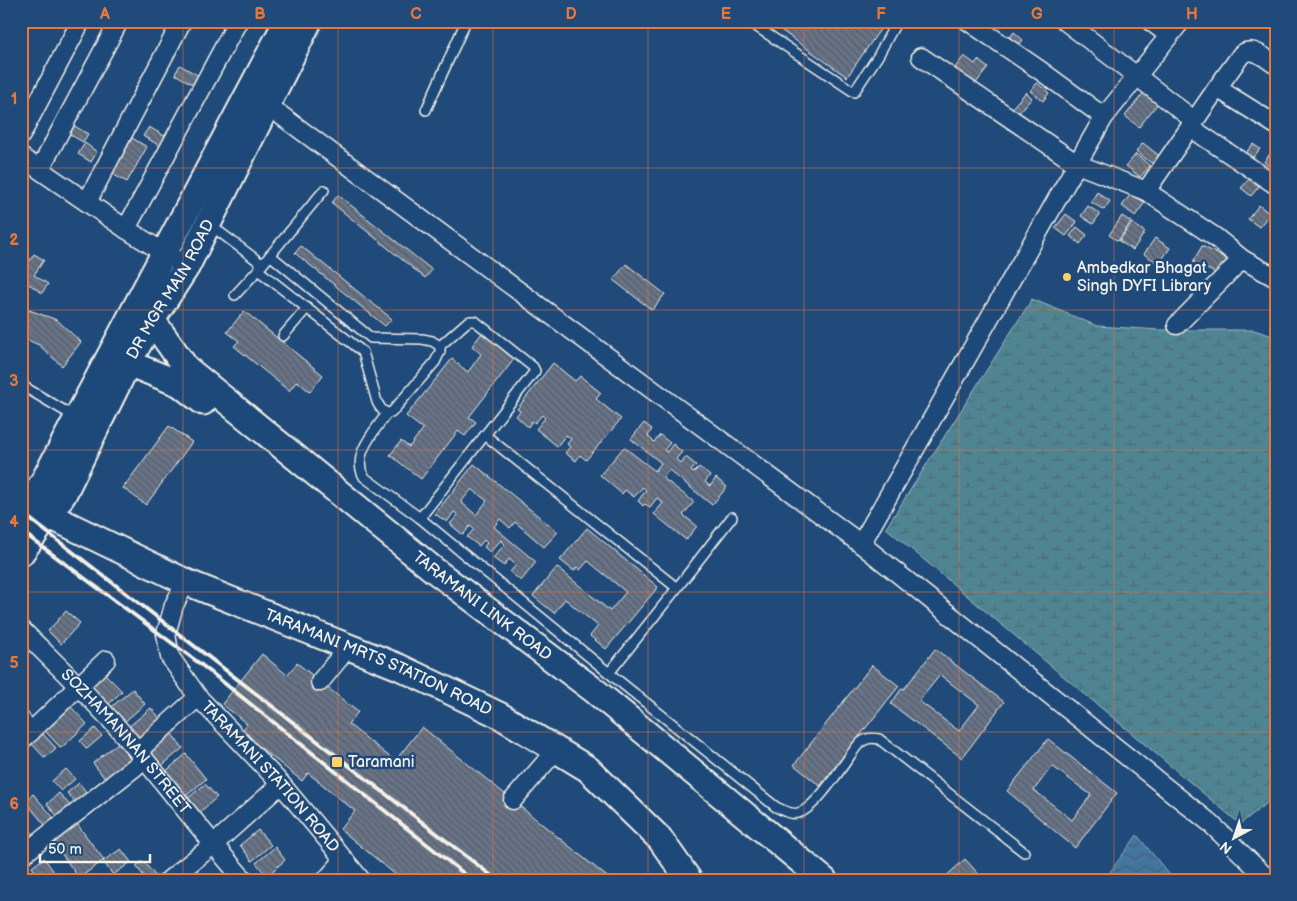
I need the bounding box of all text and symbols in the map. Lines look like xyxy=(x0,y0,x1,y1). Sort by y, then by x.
text: A xyxy=(99,5,110,24)
text: B xyxy=(254,5,266,24)
text: C xyxy=(410,5,422,24)
text: D xyxy=(565,5,577,24)
text: E xyxy=(721,5,731,24)
text: F xyxy=(876,5,886,24)
text: G xyxy=(1031,5,1043,24)
text: H xyxy=(1186,5,1198,24)
text: 1 xyxy=(11,90,17,109)
street label: DR MGR MAIN ROAD xyxy=(123,216,218,362)
text: 2 xyxy=(9,231,19,250)
place label: Ambedkar Bhagat Singh DYFI Library xyxy=(1077,259,1212,296)
marker: Ambedkar Bhagat Singh DYFI Library xyxy=(1061,271,1073,283)
text: 3 xyxy=(9,372,19,391)
text: 4 xyxy=(9,513,19,532)
street label: TARAMANI LINK ROAD xyxy=(409,547,556,665)
street label: TARAMANI MRTS STATION ROAD xyxy=(262,605,495,720)
text: 5 xyxy=(9,654,19,673)
street label: SOZHAMANNAN STREET xyxy=(57,665,195,819)
street label: TARAMANI STATION ROAD xyxy=(198,697,343,856)
place label: Taramani xyxy=(348,753,415,772)
marker: Taramani xyxy=(330,755,344,769)
text: 6 xyxy=(9,795,19,814)
north arrow xyxy=(1210,814,1260,864)
scale bar xyxy=(40,831,150,863)
text: N xyxy=(1216,838,1235,857)
text: 50 m xyxy=(48,840,82,859)

